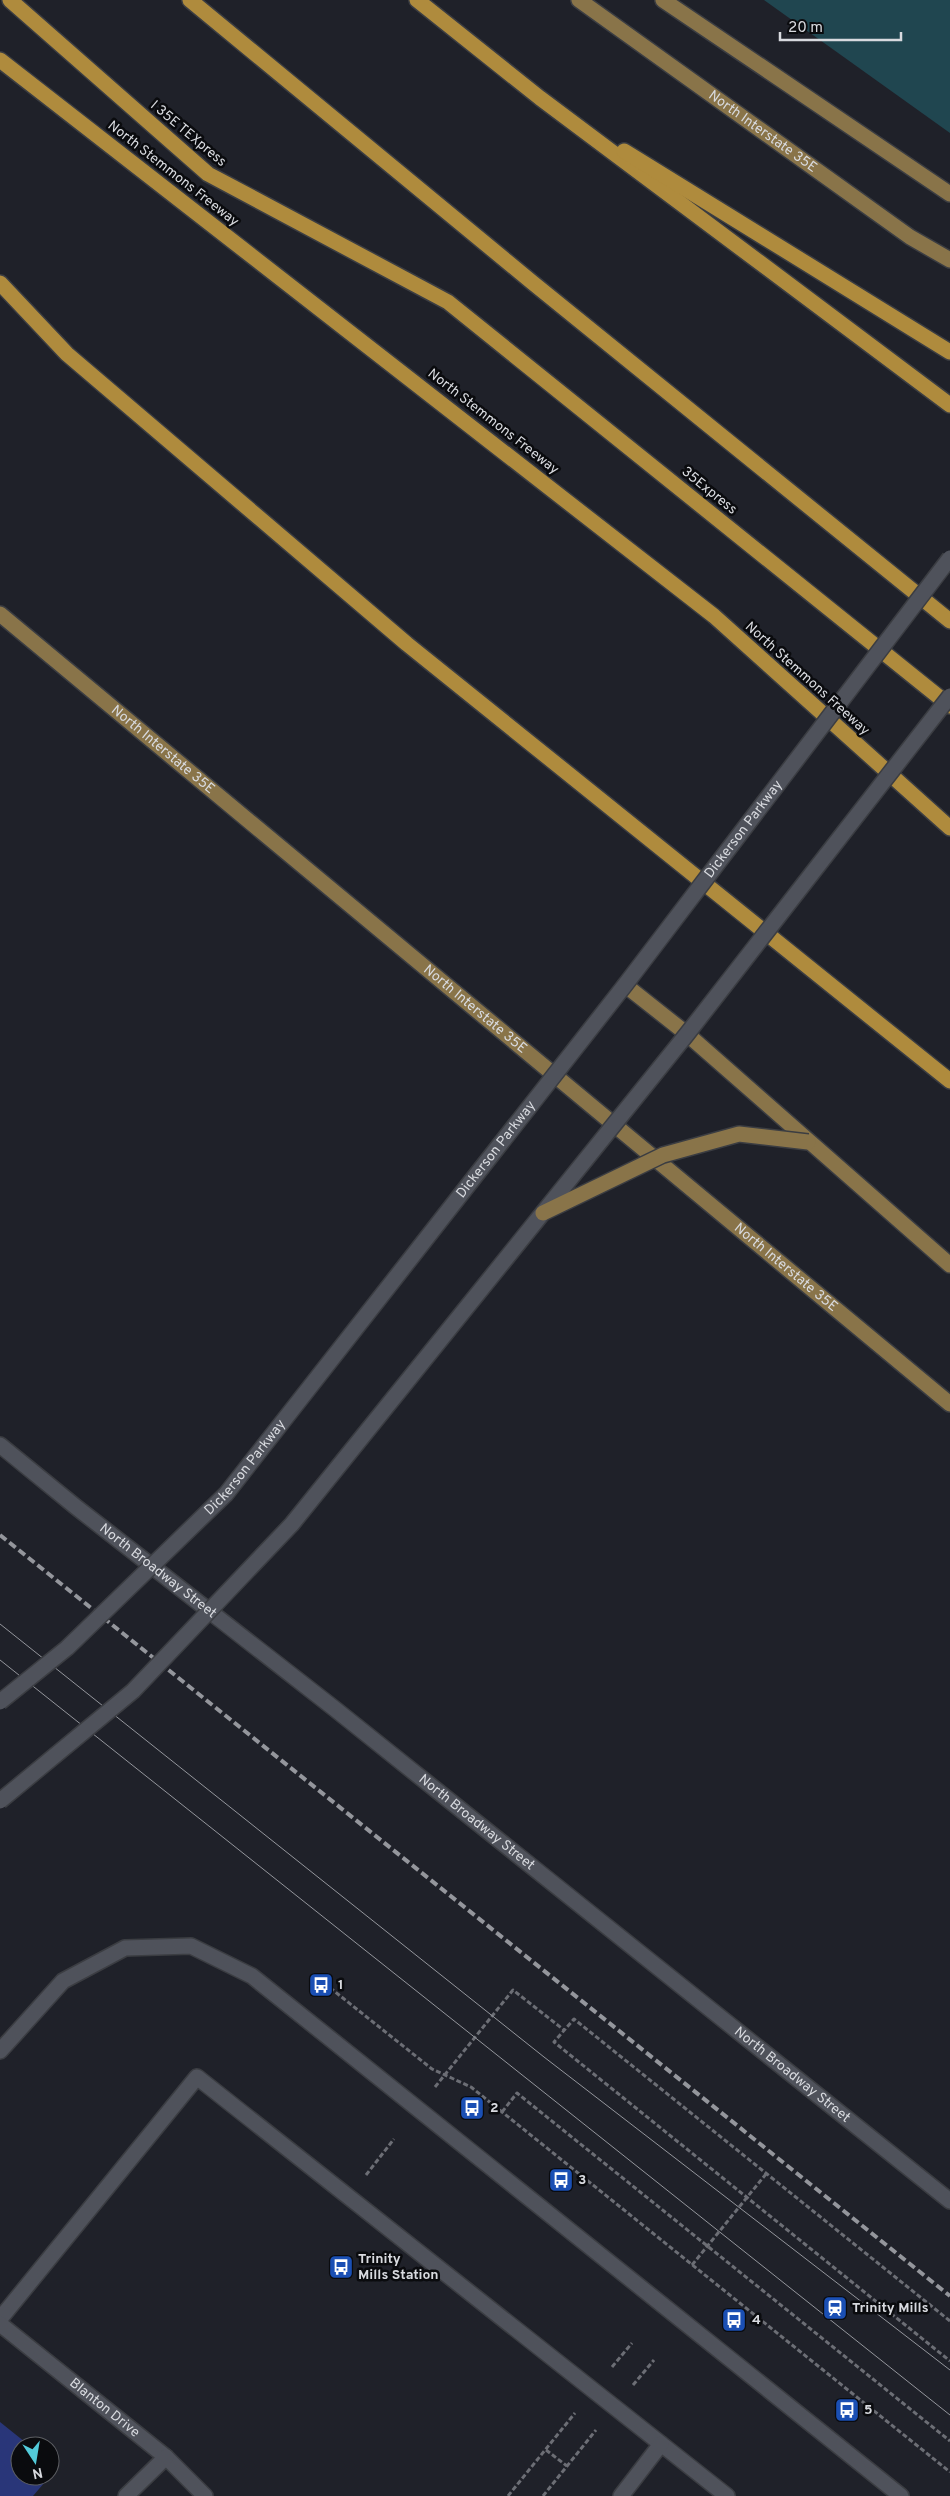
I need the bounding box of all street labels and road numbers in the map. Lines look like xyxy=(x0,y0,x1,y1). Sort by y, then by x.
street label: North Interstate 35E xyxy=(705,87,820,176)
street label: I 35E TEXpress xyxy=(147,97,229,171)
street label: North Stemmons Freeway xyxy=(104,117,242,231)
street label: North Stemmons Freeway xyxy=(424,365,562,479)
street label: 35Express xyxy=(678,464,740,518)
street label: North Stemmons Freeway xyxy=(741,619,873,739)
street label: North Interstate 35E xyxy=(108,702,218,798)
street label: Dickerson Parkway xyxy=(701,777,786,882)
street label: North Interstate 35E xyxy=(420,961,530,1057)
street label: Dickerson Parkway xyxy=(453,1098,539,1202)
street label: North Interstate 35E xyxy=(731,1219,841,1315)
street label: Dickerson Parkway xyxy=(201,1416,289,1519)
street label: North Broadway Street xyxy=(96,1520,220,1622)
street label: North Broadway Street xyxy=(415,1771,538,1874)
street label: North Broadway Street xyxy=(731,2023,854,2126)
street label: Blanton Drive xyxy=(66,2374,143,2441)

